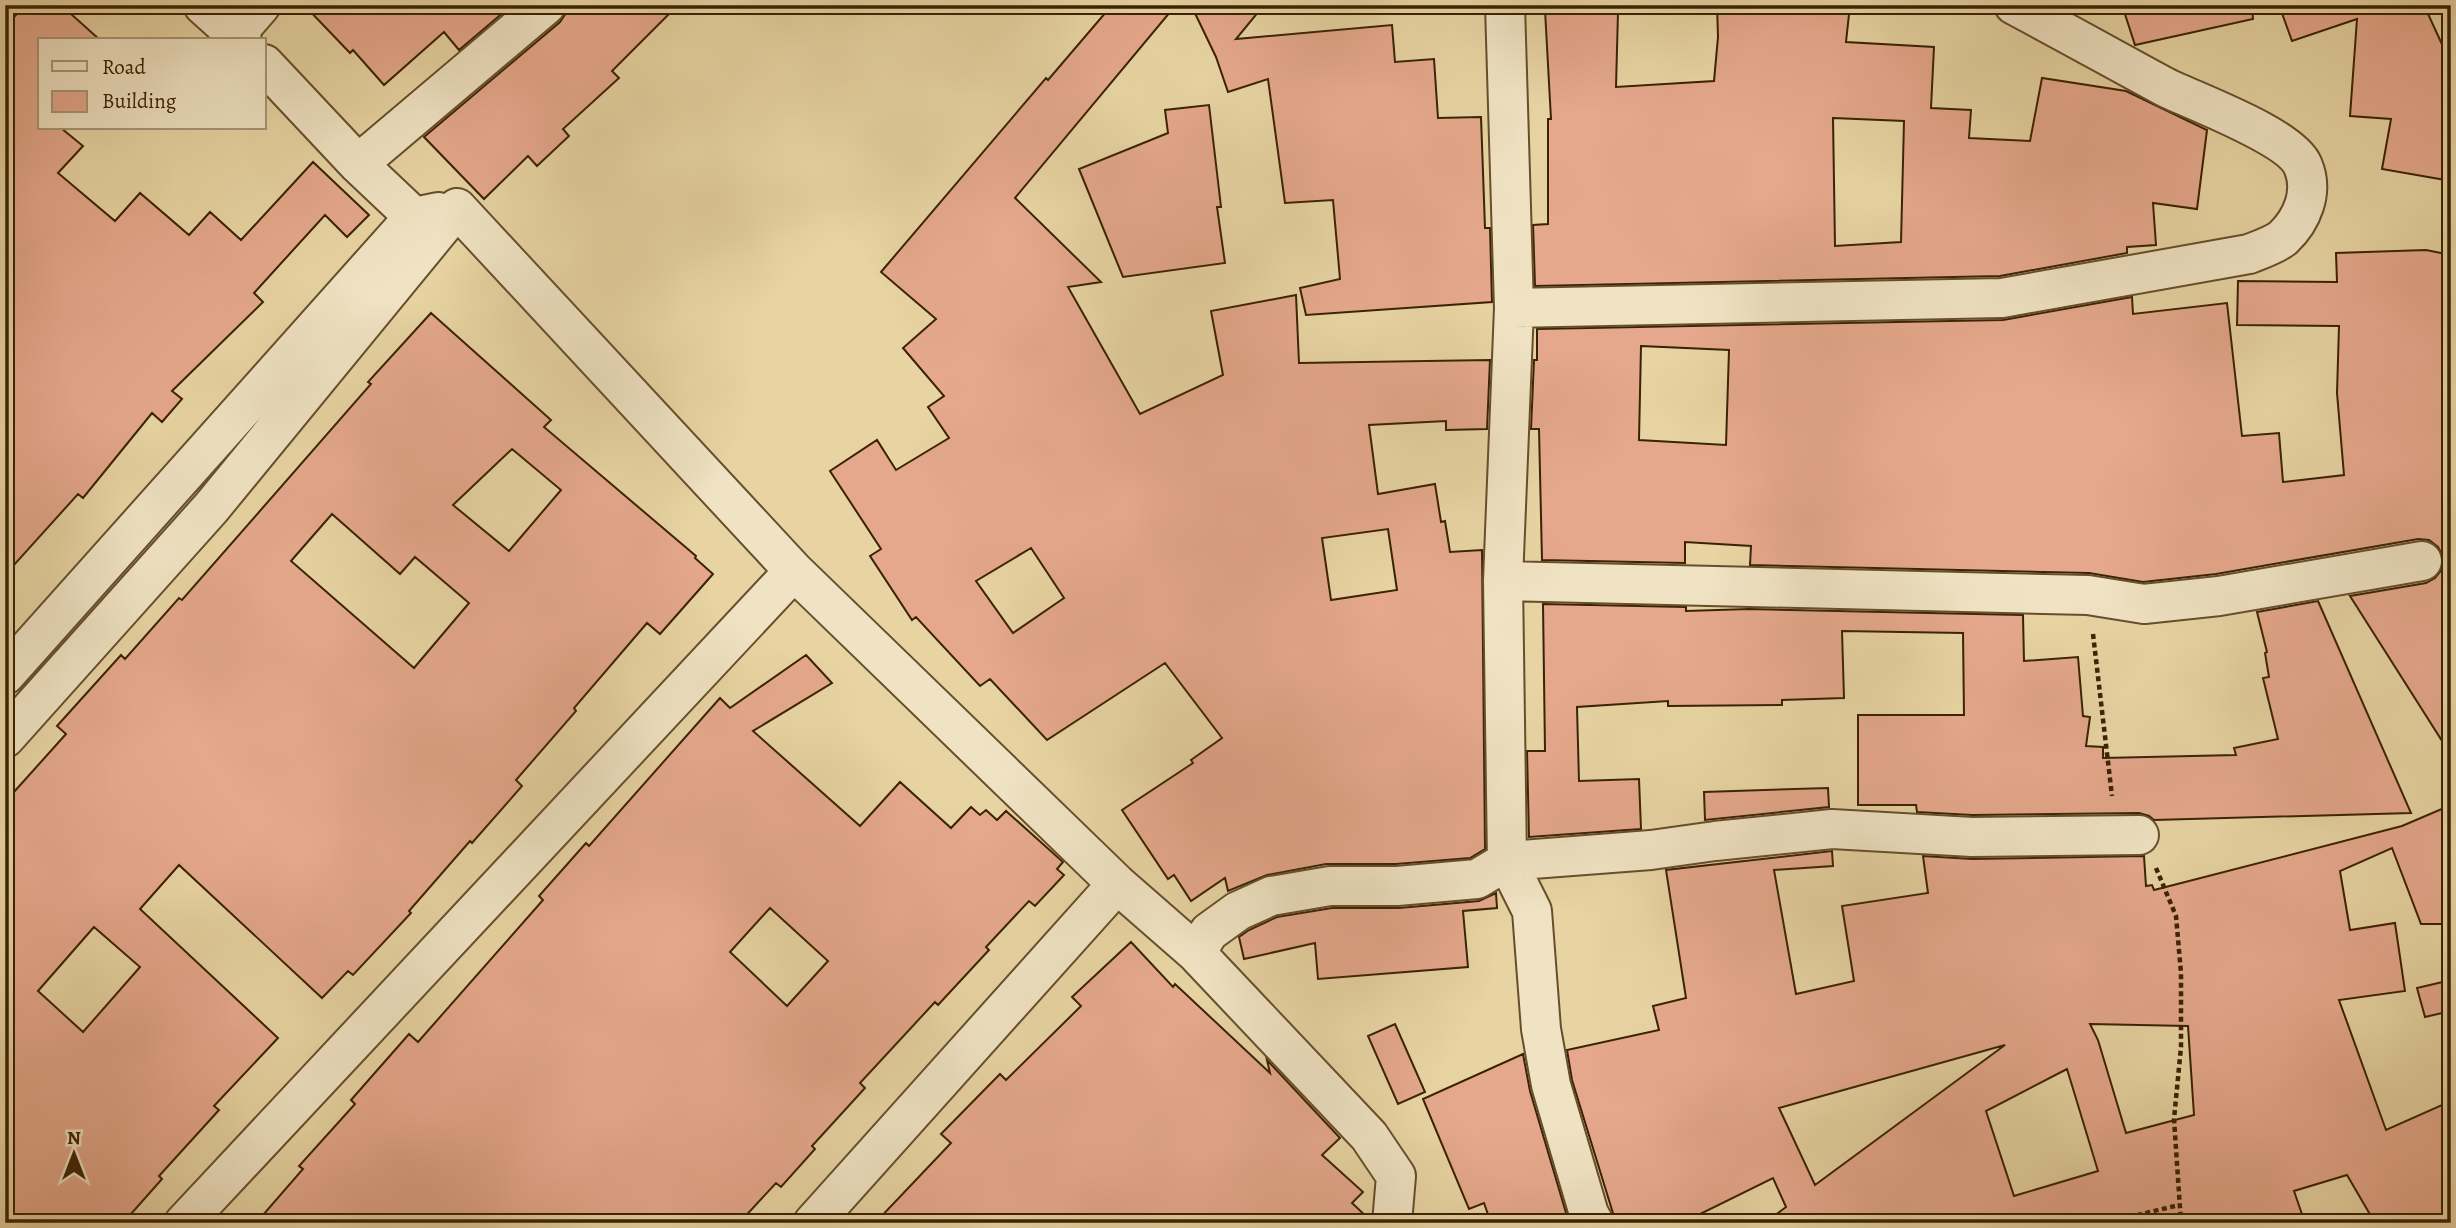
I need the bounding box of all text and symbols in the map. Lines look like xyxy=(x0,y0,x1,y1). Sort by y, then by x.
legend xyxy=(38,38,266,130)
text: Road xyxy=(102,53,146,81)
text: Building xyxy=(102,87,177,115)
north arrow xyxy=(38,1120,108,1190)
text: N xyxy=(67,1125,81,1151)

